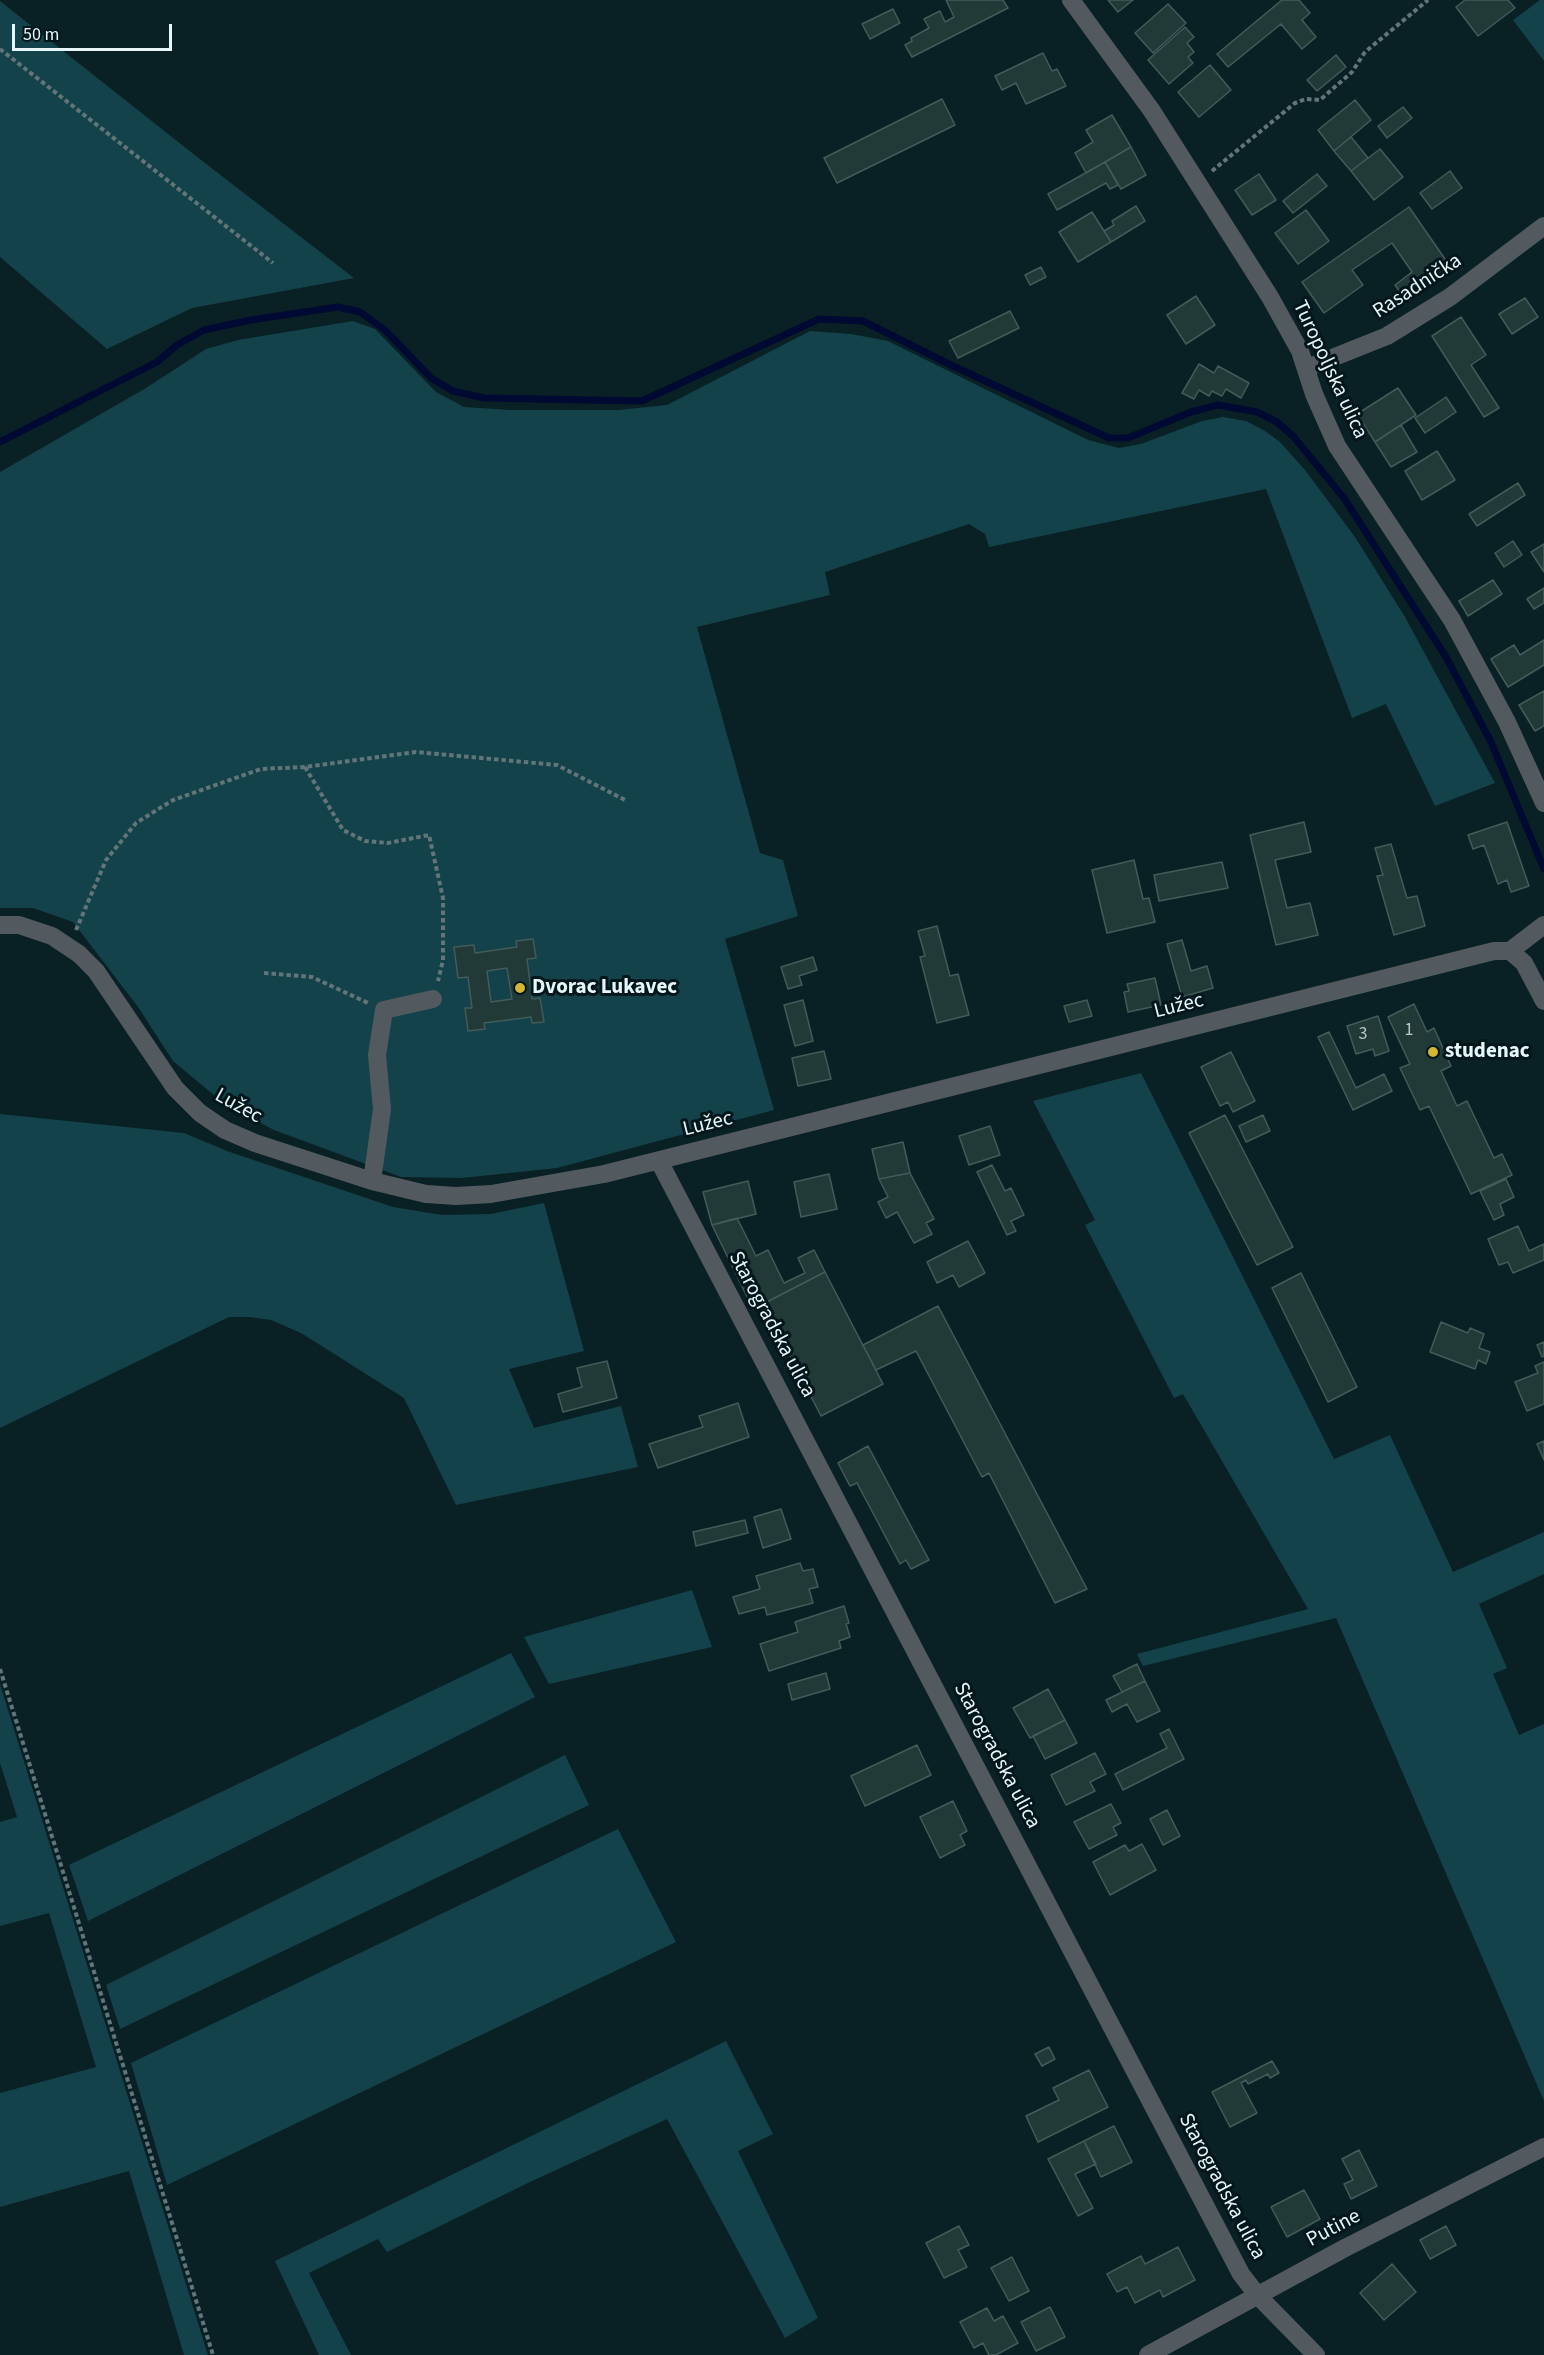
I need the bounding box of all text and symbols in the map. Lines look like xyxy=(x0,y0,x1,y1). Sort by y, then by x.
scale bar xyxy=(15,12,176,50)
text: 50 m xyxy=(23,22,59,47)
street label: Rasadnička xyxy=(1369,249,1467,325)
street label: Turopoljska ulica xyxy=(1286,297,1372,443)
place label: Dvorac Lukavec xyxy=(532,975,677,1001)
marker: Dvorac Lukavec xyxy=(513,981,527,995)
street label: Lužec xyxy=(1152,989,1206,1025)
house number: 1 xyxy=(1405,1020,1413,1042)
house number: 3 xyxy=(1359,1024,1367,1046)
place label: studenac xyxy=(1445,1039,1530,1065)
marker: studenac xyxy=(1426,1045,1440,1059)
street label: Lužec xyxy=(210,1084,266,1130)
street label: Lužec xyxy=(681,1107,735,1143)
street label: Starogradska ulica xyxy=(722,1248,820,1402)
street label: Starogradska ulica xyxy=(947,1679,1045,1833)
street label: Starogradska ulica xyxy=(1172,2110,1270,2264)
street label: Putine xyxy=(1303,2204,1365,2254)

